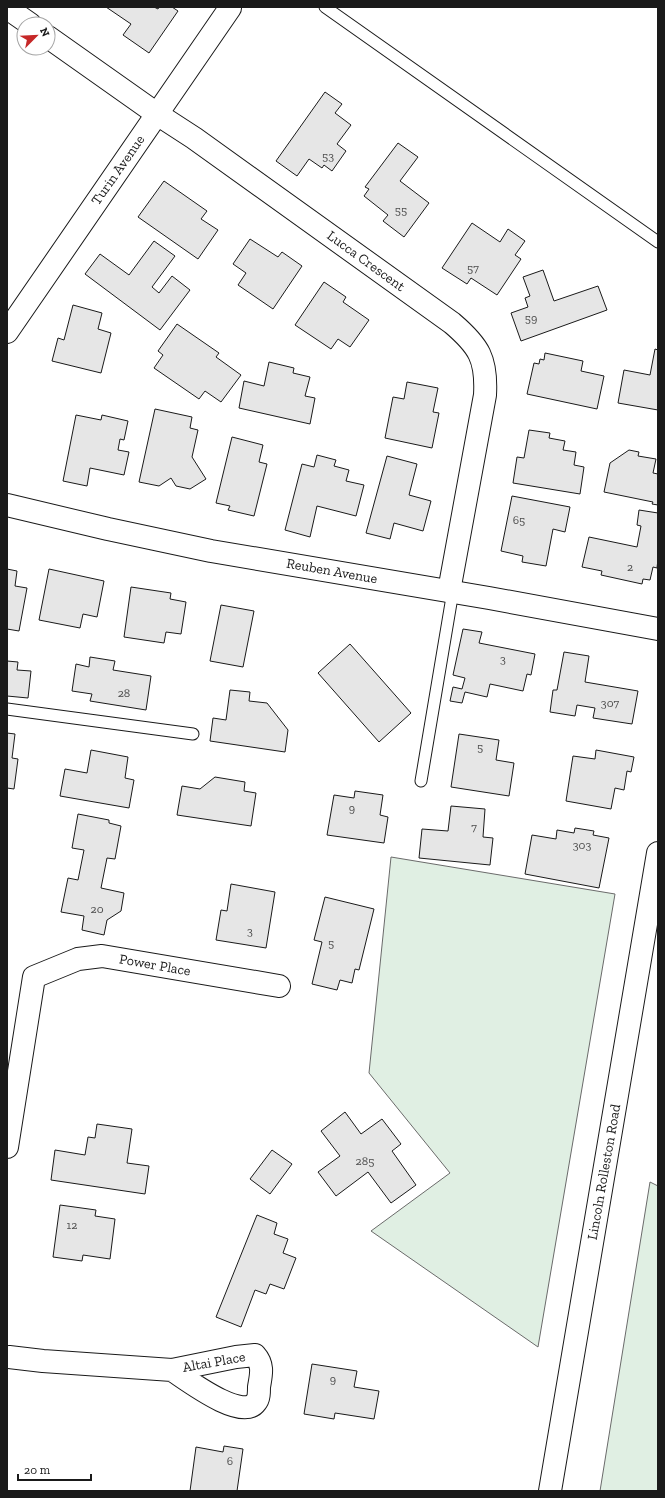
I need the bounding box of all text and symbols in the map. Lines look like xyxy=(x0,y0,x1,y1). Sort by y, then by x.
north arrow xyxy=(16,16,56,56)
text: N xyxy=(37,26,53,39)
street label: Turin Avenue xyxy=(88,131,149,208)
house number: 53 xyxy=(322,149,334,163)
house number: 55 xyxy=(395,203,407,217)
street label: Lucca Crescent xyxy=(324,227,409,295)
house number: 57 xyxy=(467,261,479,275)
house number: 59 xyxy=(525,311,537,325)
house number: 65 xyxy=(513,513,525,527)
street label: Reuben Avenue xyxy=(285,555,379,587)
house number: 2 xyxy=(627,560,633,574)
house number: 3 xyxy=(500,652,506,666)
house number: 28 xyxy=(118,686,130,700)
house number: 307 xyxy=(601,696,620,710)
house number: 5 xyxy=(477,740,483,754)
house number: 9 xyxy=(349,801,355,815)
house number: 7 xyxy=(471,820,477,834)
house number: 303 xyxy=(573,838,591,852)
house number: 20 xyxy=(90,902,104,916)
house number: 3 xyxy=(247,924,253,938)
house number: 5 xyxy=(328,936,334,950)
street label: Power Place xyxy=(118,950,192,980)
street label: Lincoln Rolleston Road xyxy=(584,1102,624,1241)
house number: 285 xyxy=(356,1154,374,1168)
house number: 12 xyxy=(67,1218,77,1232)
street label: Altai Place xyxy=(181,1348,247,1376)
house number: 9 xyxy=(330,1372,336,1386)
house number: 6 xyxy=(227,1454,233,1468)
scale bar xyxy=(18,1456,91,1482)
text: 20 m xyxy=(24,1463,51,1477)

